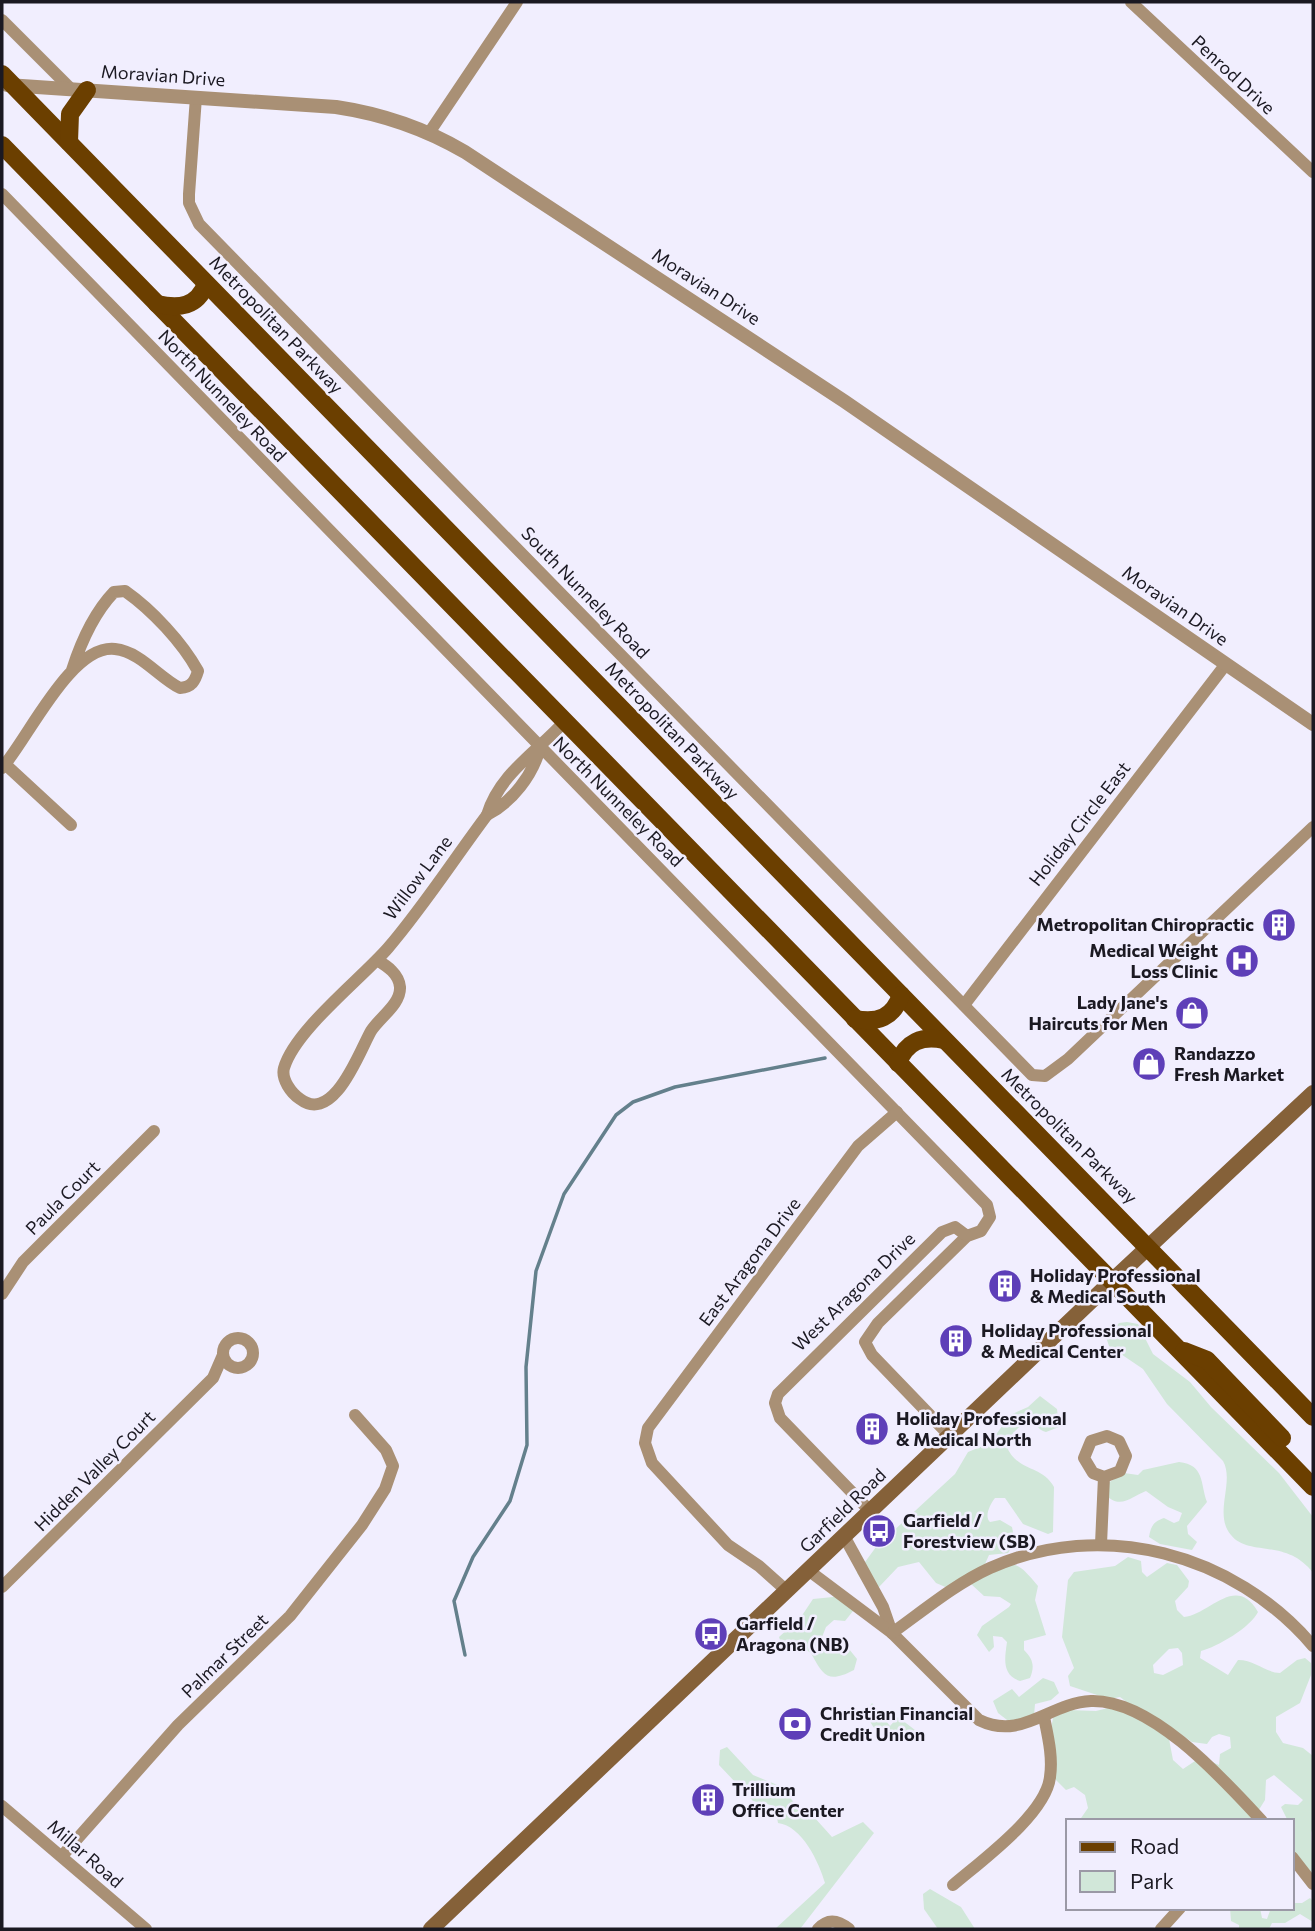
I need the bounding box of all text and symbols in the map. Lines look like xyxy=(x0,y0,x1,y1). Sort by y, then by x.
street label: Penrod Drive xyxy=(1188,30,1280,118)
street label: Moravian Drive xyxy=(100,60,226,90)
street label: Moravian Drive xyxy=(648,243,765,329)
street label: Metropolitan Parkway xyxy=(205,251,348,398)
street label: North Nunneley Road xyxy=(154,325,291,466)
street label: South Nunneley Road xyxy=(517,522,654,663)
street label: Moravian Drive xyxy=(1118,560,1233,650)
street label: Metropolitan Parkway xyxy=(601,657,744,804)
street label: North Nunneley Road xyxy=(549,732,688,871)
street label: Holiday Circle East xyxy=(1024,757,1135,890)
street label: Willow Lane xyxy=(378,831,456,924)
building icon: Metropolitan Chiropractic xyxy=(1260,906,1298,944)
place label: Metropolitan Chiropractic xyxy=(1036,913,1254,935)
place label: Medical Weight Loss Clinic xyxy=(1089,939,1218,982)
hospital icon: Medical Weight Loss Clinic xyxy=(1223,942,1261,980)
place label: Lady Jane's Haircuts for Men xyxy=(1029,991,1168,1034)
shop icon: Lady Jane's Haircuts for Men xyxy=(1173,994,1211,1032)
place label: Randazzo Fresh Market xyxy=(1174,1042,1284,1085)
shop icon: Randazzo Fresh Market xyxy=(1130,1045,1168,1083)
street label: Metropolitan Parkway xyxy=(997,1063,1142,1208)
street label: Paula Court xyxy=(21,1156,104,1239)
street label: East Aragona Drive xyxy=(694,1193,805,1330)
street label: West Aragona Drive xyxy=(788,1227,919,1355)
place label: Holiday Professional & Medical South xyxy=(1030,1264,1201,1307)
building icon: Holiday Professional & Medical South xyxy=(986,1267,1024,1305)
place label: Holiday Professional & Medical Center xyxy=(981,1319,1152,1362)
building icon: Holiday Professional & Medical Center xyxy=(937,1322,975,1360)
street label: Hidden Valley Court xyxy=(29,1405,159,1535)
place label: Holiday Professional & Medical North xyxy=(896,1407,1067,1450)
building icon: Holiday Professional & Medical North xyxy=(853,1410,891,1448)
street label: Garfield Road xyxy=(795,1464,890,1557)
place label: Garfield / Forestview (SB) xyxy=(903,1509,1036,1552)
bus stop icon: Garfield / Forestview (SB) xyxy=(860,1512,898,1550)
street label: Palmar Street xyxy=(176,1608,272,1702)
place label: Garfield / Aragona (NB) xyxy=(736,1612,849,1655)
bus stop icon: Garfield / Aragona (NB) xyxy=(692,1615,730,1653)
place label: Christian Financial Credit Union xyxy=(820,1702,973,1745)
bank icon: Christian Financial Credit Union xyxy=(776,1705,814,1743)
place label: Trillium Office Center xyxy=(732,1778,845,1821)
building icon: Trillium Office Center xyxy=(689,1781,727,1819)
street label: Millar Road xyxy=(43,1814,128,1892)
legend xyxy=(1066,1819,1294,1910)
text: Road xyxy=(1130,1833,1179,1858)
text: Park xyxy=(1130,1868,1174,1893)

